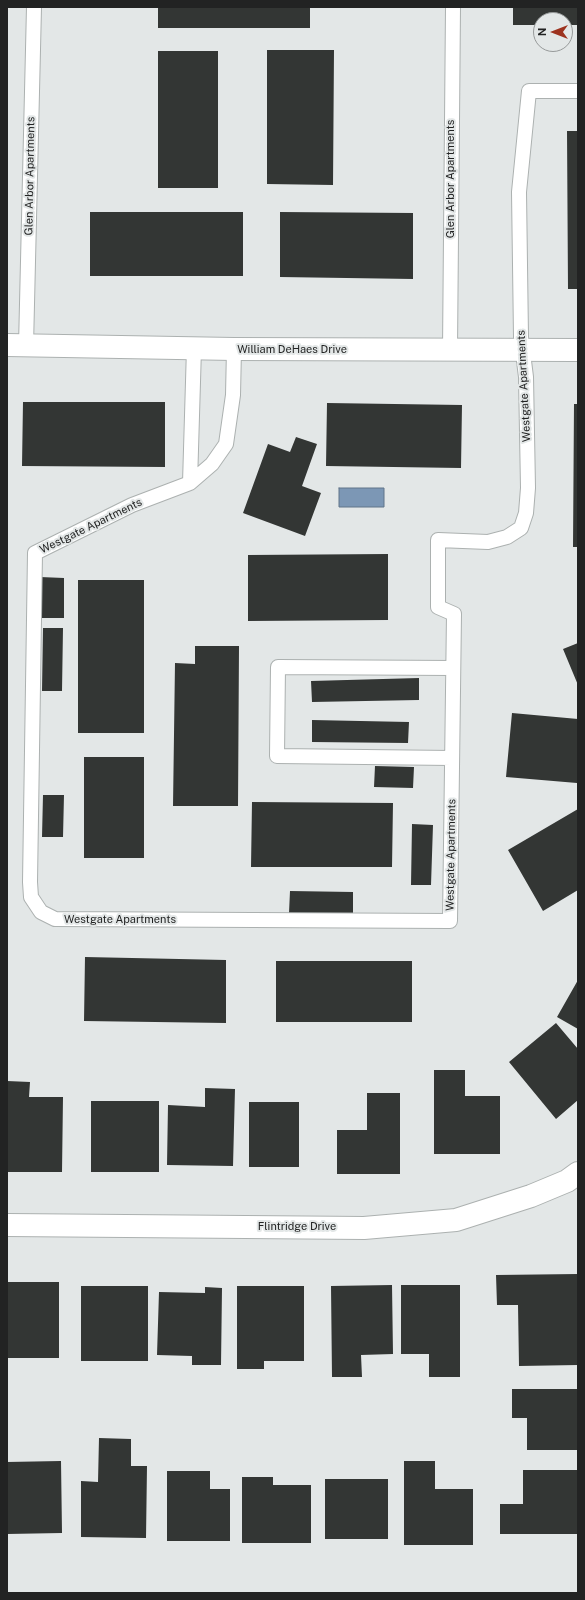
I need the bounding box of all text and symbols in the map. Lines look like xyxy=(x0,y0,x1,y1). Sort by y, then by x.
north arrow xyxy=(533,12,573,52)
text: N xyxy=(536,28,548,36)
street label: Glen Arbor Apartments xyxy=(22,117,38,235)
street label: Glen Arbor Apartments xyxy=(444,120,458,238)
street label: Westgate Apartments xyxy=(514,330,534,442)
street label: William DeHaes Drive xyxy=(237,343,347,357)
street label: Westgate Apartments xyxy=(38,496,144,556)
street label: Westgate Apartments xyxy=(443,799,459,911)
street label: Westgate Apartments xyxy=(64,913,176,927)
street label: Flintridge Drive xyxy=(258,1220,336,1234)

